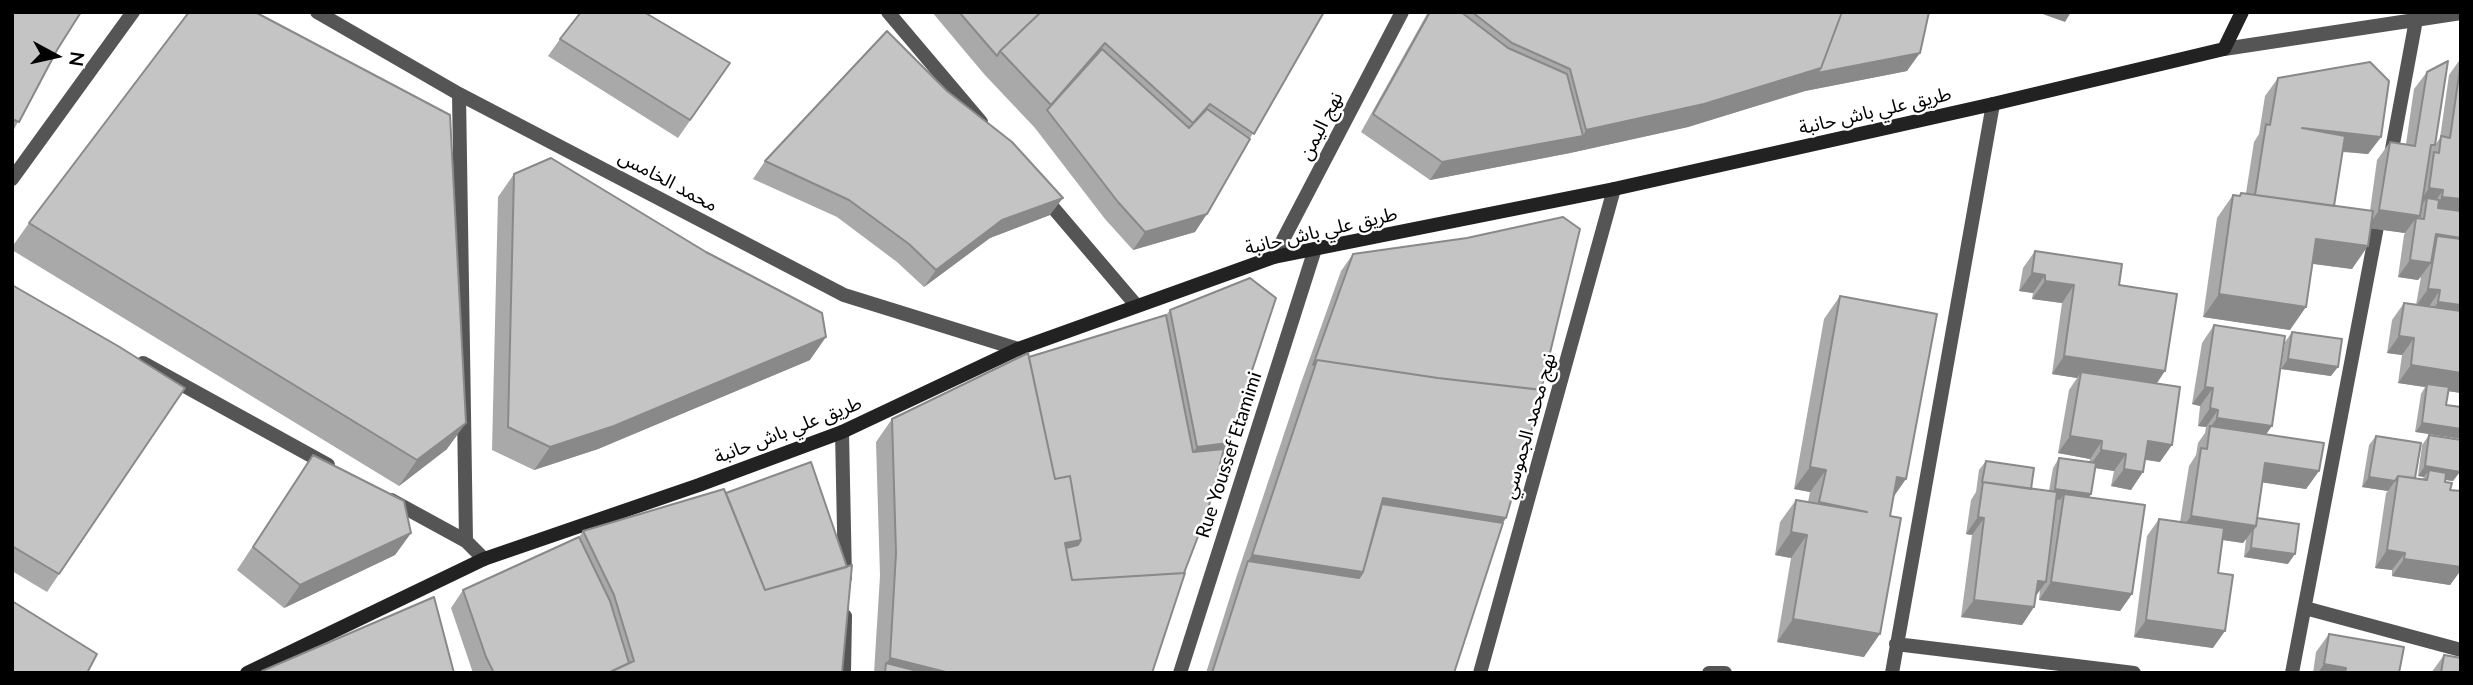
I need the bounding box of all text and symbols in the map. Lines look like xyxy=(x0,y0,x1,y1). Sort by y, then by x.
north arrow xyxy=(21,21,91,91)
text: N xyxy=(65,50,90,68)
street label: طريق علي باش حانبة xyxy=(1796,82,1954,140)
street label: نهج اليمن xyxy=(1294,88,1348,164)
street label: محمد الخامس xyxy=(614,145,722,217)
street label: طريق علي باش حانبة xyxy=(1242,202,1400,260)
street label: نهج محمد الجموسي xyxy=(1497,351,1561,501)
street label: Rue Youssef Etamimi xyxy=(1191,369,1267,541)
street label: طريق علي باش حانبة xyxy=(711,391,865,469)

